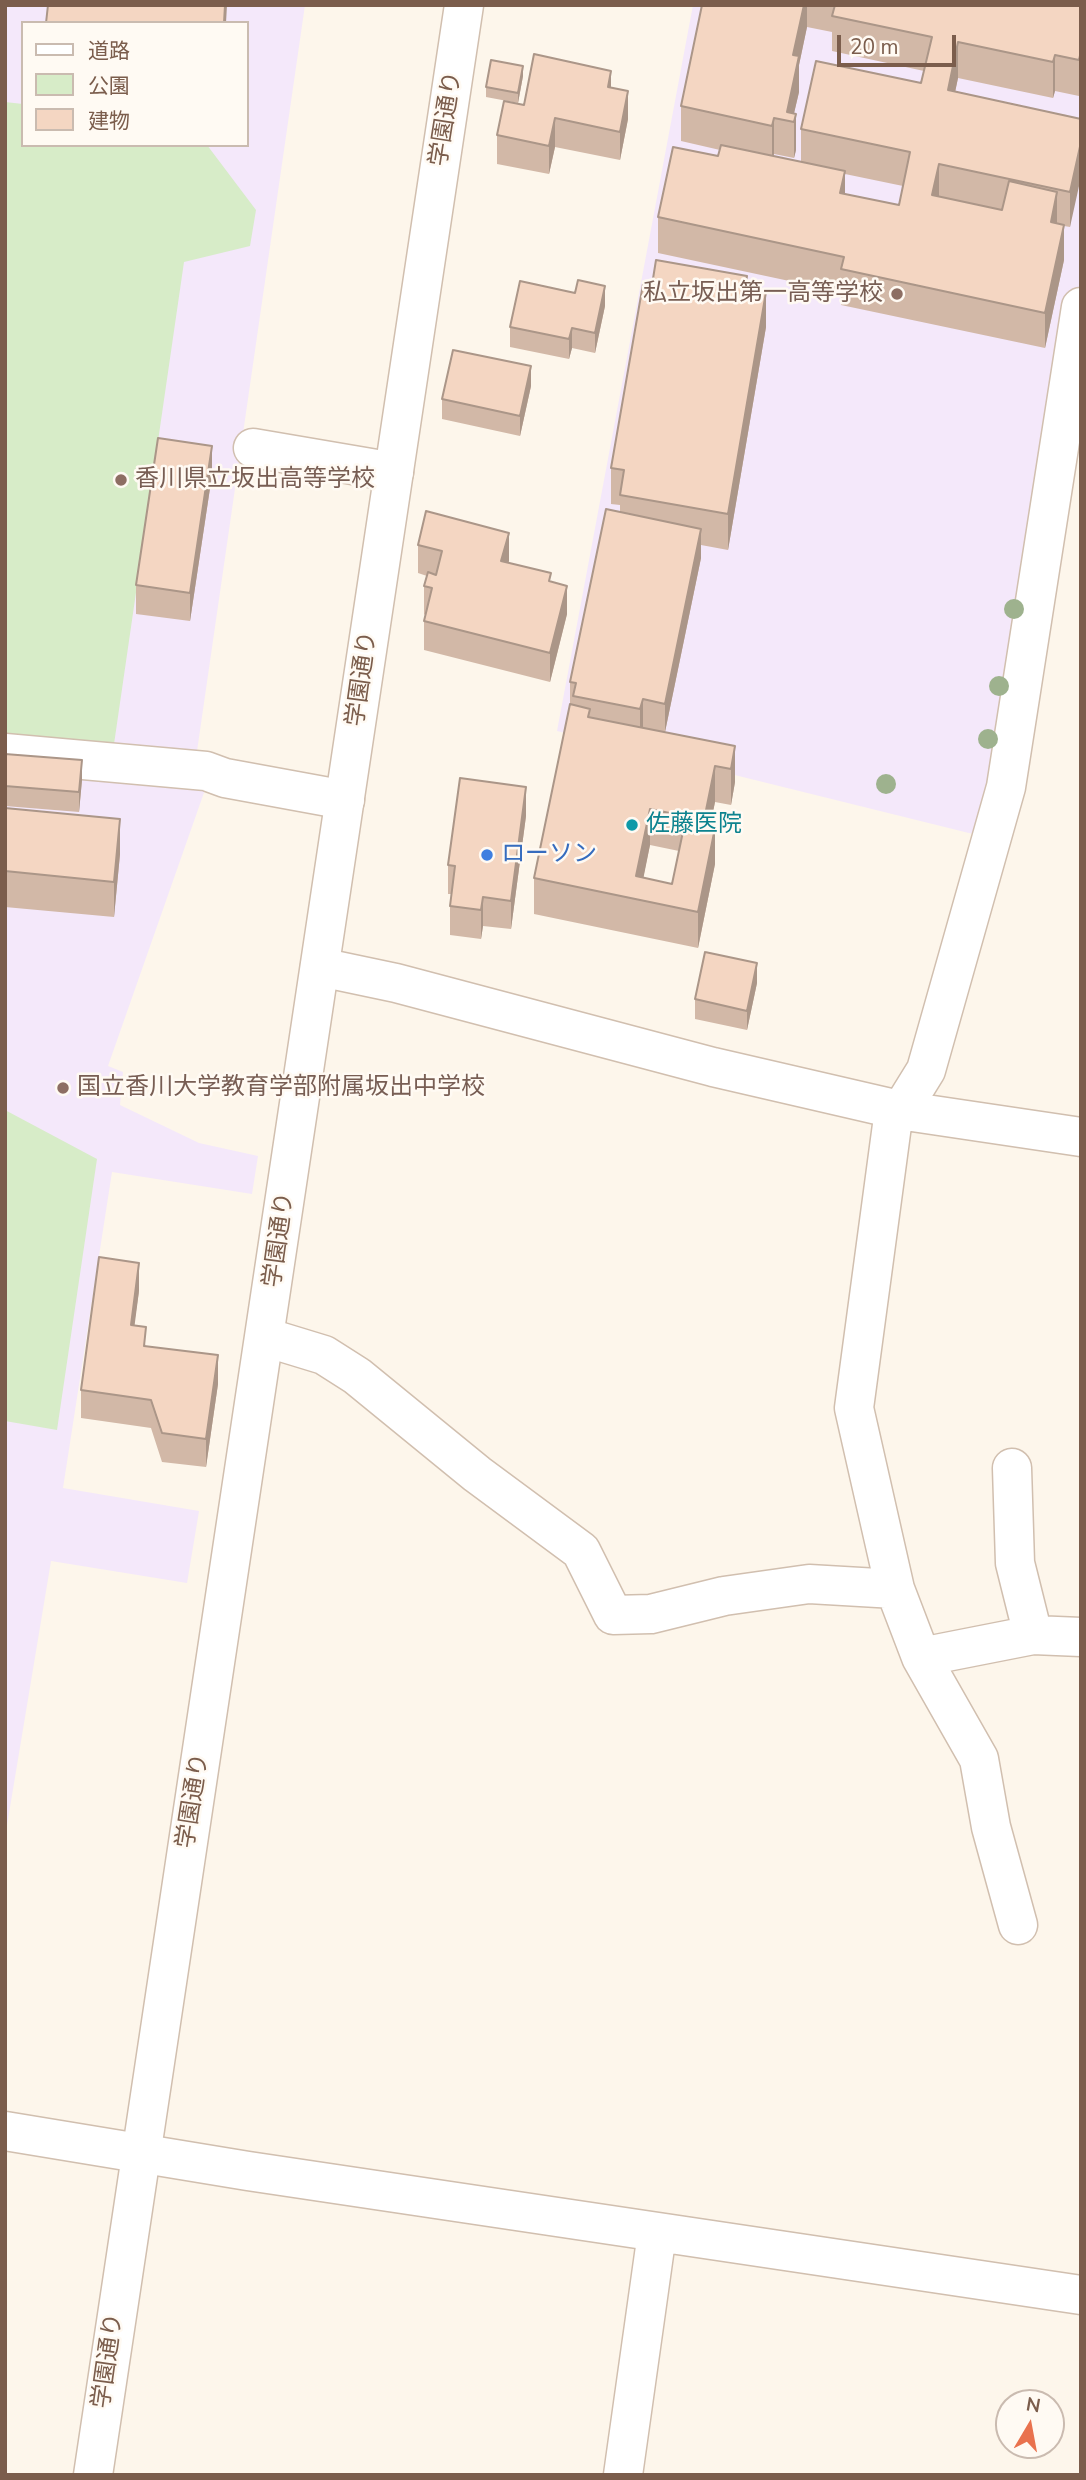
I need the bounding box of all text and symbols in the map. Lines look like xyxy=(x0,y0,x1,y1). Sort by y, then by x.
legend xyxy=(21,21,248,147)
scale bar xyxy=(841,21,960,65)
text: 20 m xyxy=(850,33,899,61)
text: 道路 xyxy=(88,37,130,65)
street label: 学園通り xyxy=(425,69,469,169)
text: 公園 xyxy=(88,72,130,100)
text: 建物 xyxy=(88,107,130,135)
place label: 私立坂出第一高等学校 xyxy=(643,280,883,308)
marker: 私立坂出第一高等学校 xyxy=(889,286,905,302)
place label: 香川県立坂出高等学校 xyxy=(135,466,375,494)
marker: 香川県立坂出高等学校 xyxy=(113,472,129,488)
street label: 学園通り xyxy=(342,629,384,729)
place label: 佐藤医院 xyxy=(646,811,742,839)
marker: 佐藤医院 xyxy=(624,817,640,833)
place label: ローソン xyxy=(501,841,597,869)
marker: ローソン xyxy=(479,847,495,863)
place label: 国立香川大学教育学部附属坂出中学校 xyxy=(77,1074,485,1102)
marker: 国立香川大学教育学部附属坂出中学校 xyxy=(55,1080,71,1096)
street label: 学園通り xyxy=(259,1190,301,1290)
street label: 学園通り xyxy=(172,1751,216,1851)
street label: 学園通り xyxy=(88,2311,130,2411)
north arrow xyxy=(995,2389,1065,2459)
text: N xyxy=(1024,2391,1043,2419)

